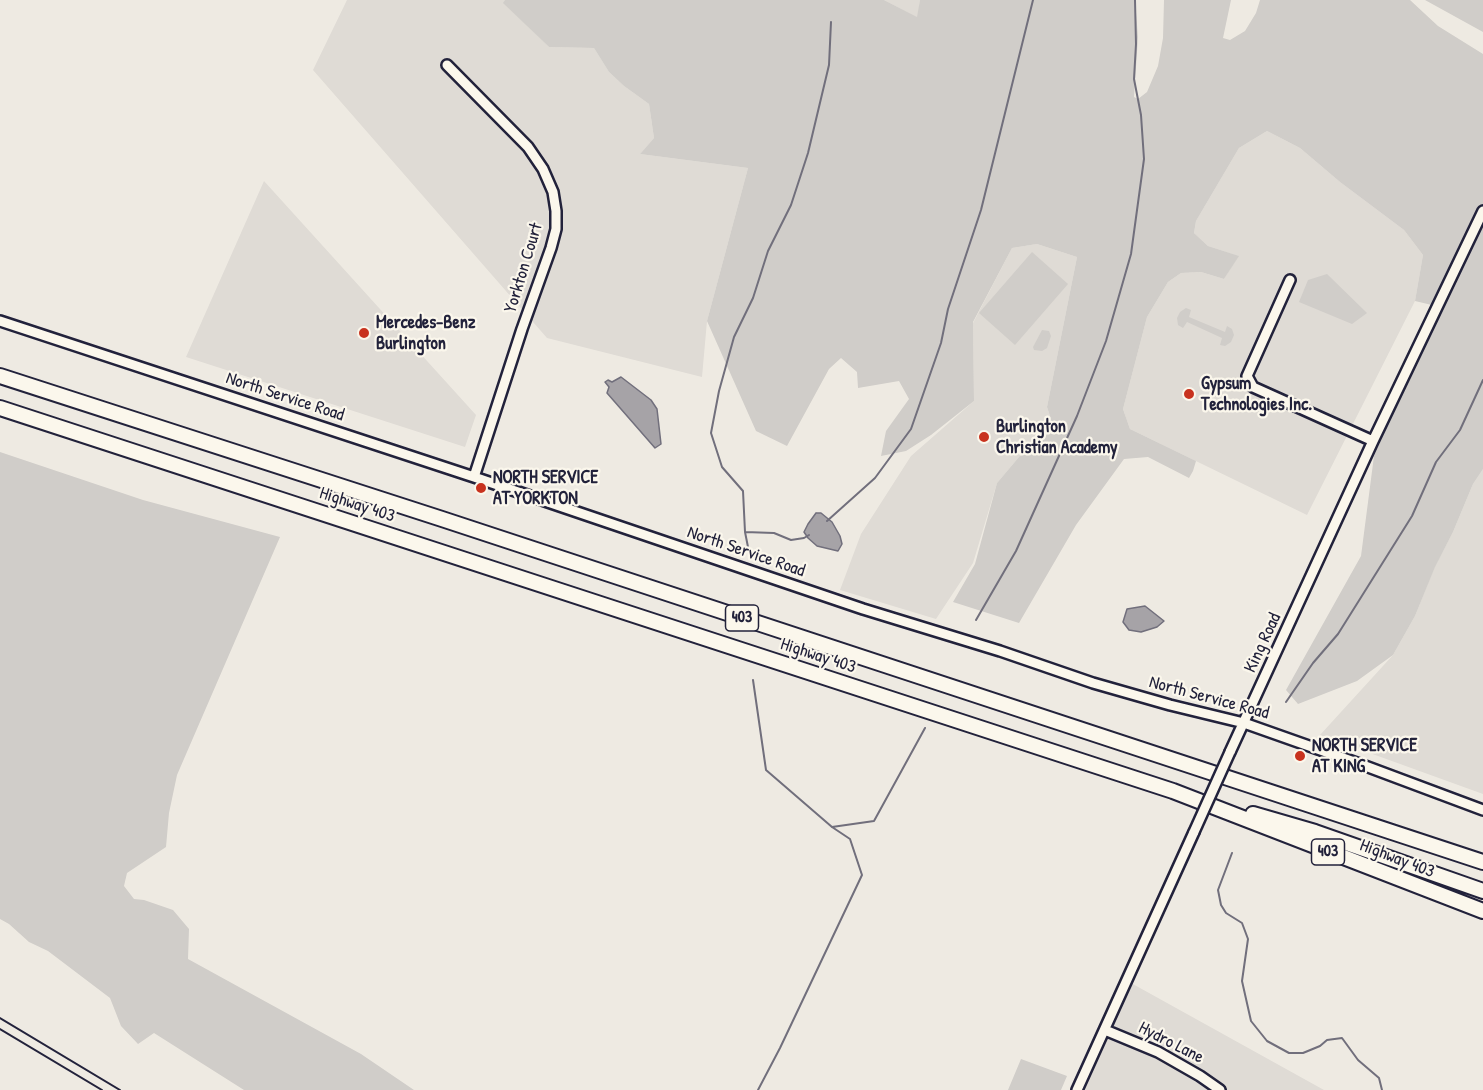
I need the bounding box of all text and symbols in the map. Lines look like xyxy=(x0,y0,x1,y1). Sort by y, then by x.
street label: Yorkton Court xyxy=(500,220,548,316)
place label: Mercedes-Benz Burlington xyxy=(376,312,475,354)
marker: Mercedes-Benz Burlington xyxy=(357,326,371,340)
street label: North Service Road xyxy=(223,368,347,426)
place label: Gypsum Technologies Inc. xyxy=(1201,373,1312,416)
marker: Gypsum Technologies Inc. xyxy=(1182,387,1196,401)
place label: Burlington Christian Academy xyxy=(996,416,1118,458)
marker: Burlington Christian Academy xyxy=(977,430,991,444)
place label: NORTH SERVICE AT YORKTON xyxy=(493,467,598,510)
marker: NORTH SERVICE AT YORKTON xyxy=(474,481,488,495)
street label: Highway 403 xyxy=(317,483,397,527)
street label: North Service Road xyxy=(684,522,808,582)
road number: 403 xyxy=(726,605,758,631)
street label: King Road xyxy=(1240,610,1286,676)
street label: Highway 403 xyxy=(778,634,858,678)
street label: North Service Road xyxy=(1147,672,1271,724)
place label: NORTH SERVICE AT KING xyxy=(1312,735,1417,777)
marker: NORTH SERVICE AT KING xyxy=(1293,749,1307,763)
street label: Highway 403 xyxy=(1357,835,1437,883)
road number: 403 xyxy=(1312,839,1344,865)
street label: Hydro Lane xyxy=(1135,1017,1207,1069)

